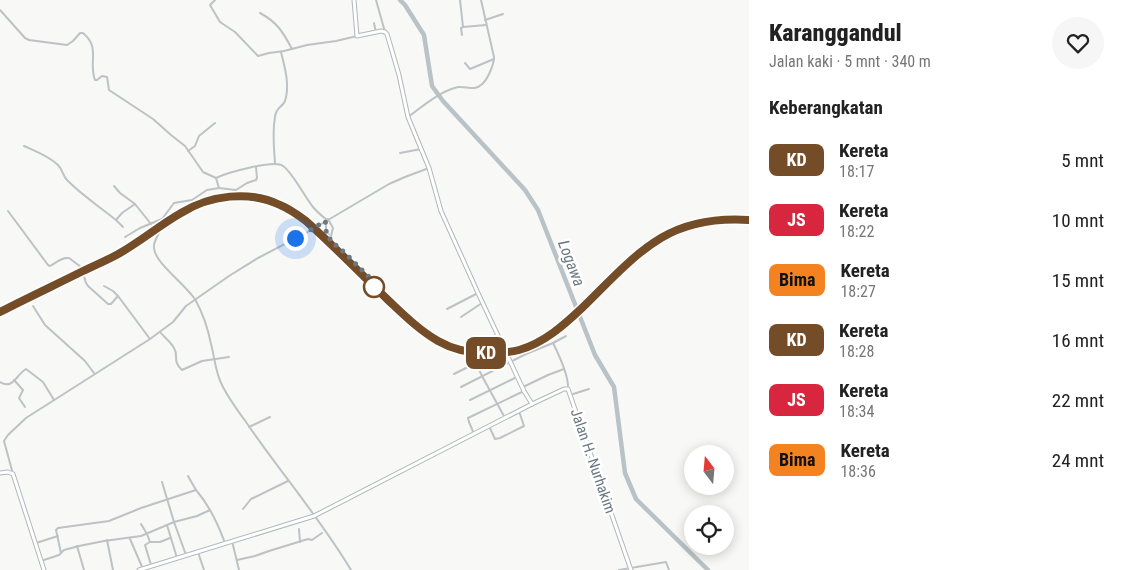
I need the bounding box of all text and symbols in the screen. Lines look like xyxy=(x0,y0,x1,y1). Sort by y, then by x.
button: heart xyxy=(1052,17,1104,69)
text: Karanggandul xyxy=(769,19,902,47)
text: Jalan kaki · 5 mnt · 340 m xyxy=(769,52,931,71)
text: Keberangkatan xyxy=(769,96,883,119)
text: Kereta xyxy=(839,139,888,162)
text: KD xyxy=(786,149,807,170)
text: 5 mnt xyxy=(1061,149,1104,172)
text: 18:17 xyxy=(839,162,874,181)
text: Kereta xyxy=(839,199,888,222)
text: JS xyxy=(787,209,806,230)
text: 10 mnt xyxy=(1052,209,1104,232)
text: 18:22 xyxy=(839,222,874,241)
your location xyxy=(283,226,308,251)
water label: Logawa xyxy=(554,237,589,289)
text: Kereta xyxy=(840,259,890,282)
text: Bima xyxy=(779,269,815,290)
text: 15 mnt xyxy=(1052,269,1104,292)
unlabelled marker xyxy=(363,276,385,298)
text: 18:27 xyxy=(840,282,876,301)
text: Kereta xyxy=(839,319,888,342)
text: KD xyxy=(786,329,807,350)
text: 16 mnt xyxy=(1052,329,1104,352)
line badge: KD xyxy=(464,337,508,369)
text: KD xyxy=(476,342,496,363)
text: 18:28 xyxy=(839,342,874,361)
text: Kereta xyxy=(839,379,888,402)
text: JS xyxy=(787,389,806,410)
text: 22 mnt xyxy=(1052,389,1104,412)
text: 18:34 xyxy=(839,402,874,421)
street label: Jalan H. Nurhakim xyxy=(567,406,619,516)
text: Kereta xyxy=(840,439,890,462)
north arrow xyxy=(684,445,734,495)
map controls xyxy=(684,445,734,555)
text: Bima xyxy=(779,449,815,470)
text: 24 mnt xyxy=(1052,449,1104,472)
text: 18:36 xyxy=(840,462,876,481)
button: locate xyxy=(684,505,734,555)

